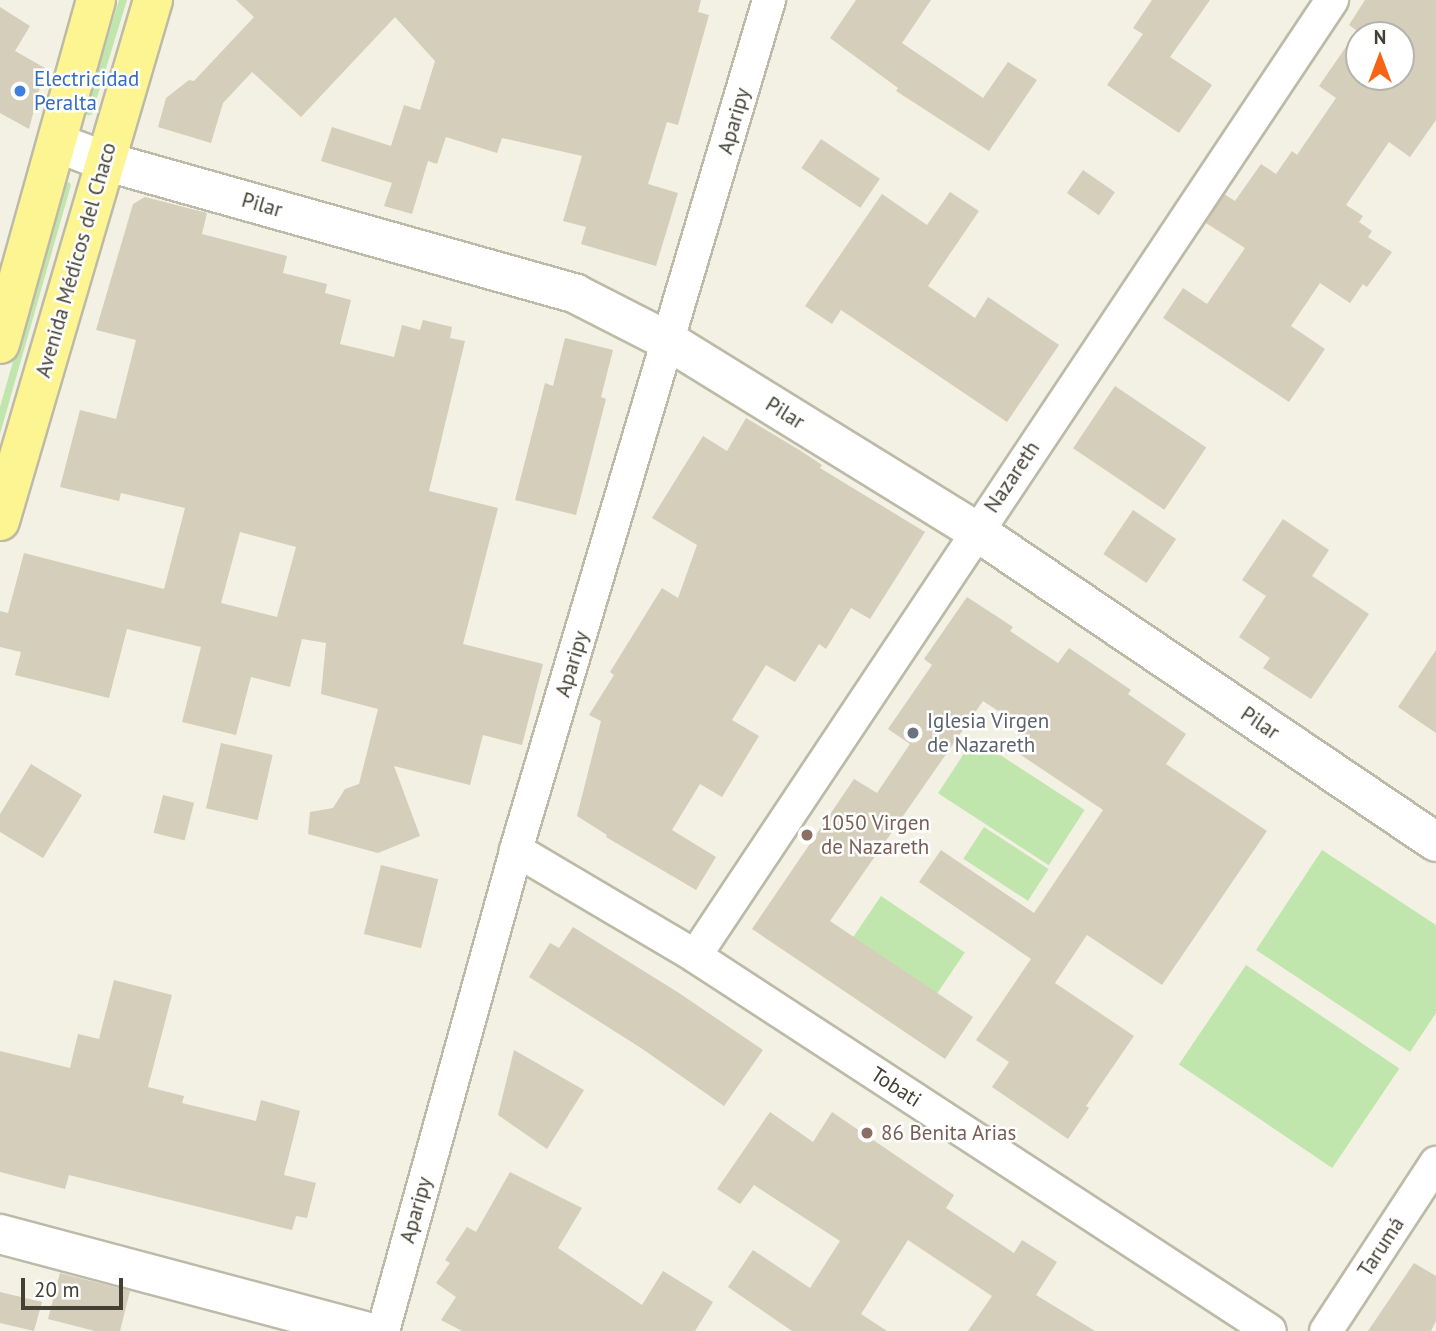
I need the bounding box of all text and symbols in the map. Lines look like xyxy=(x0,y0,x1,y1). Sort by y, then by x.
north arrow xyxy=(1345,21,1415,91)
text: N xyxy=(1374,25,1386,49)
place label: Electricidad Peralta xyxy=(34,66,139,116)
marker: Electricidad Peralta xyxy=(12,83,28,99)
street label: Aparipy xyxy=(713,85,755,157)
street label: Avenida Médicos del Chaco xyxy=(30,140,122,380)
street label: Pilar xyxy=(239,187,285,223)
street label: Pilar xyxy=(761,391,809,435)
street label: Nazareth xyxy=(979,436,1045,518)
street label: Aparipy xyxy=(550,628,594,700)
street label: Pilar xyxy=(1236,701,1284,745)
place label: Iglesia Virgen de Nazareth xyxy=(927,708,1050,758)
marker: Iglesia Virgen de Nazareth xyxy=(905,725,921,741)
place label: 1050 Virgen de Nazareth xyxy=(821,810,931,860)
marker: 1050 Virgen de Nazareth xyxy=(799,827,815,843)
street label: Tobati xyxy=(866,1062,926,1112)
place label: 86 Benita Arias xyxy=(881,1120,1017,1146)
marker: 86 Benita Arias xyxy=(859,1125,875,1141)
street label: Aparipy xyxy=(395,1174,437,1246)
street label: Tarumá xyxy=(1353,1213,1409,1281)
scale bar xyxy=(24,1264,126,1308)
text: 20 m xyxy=(34,1276,80,1303)

